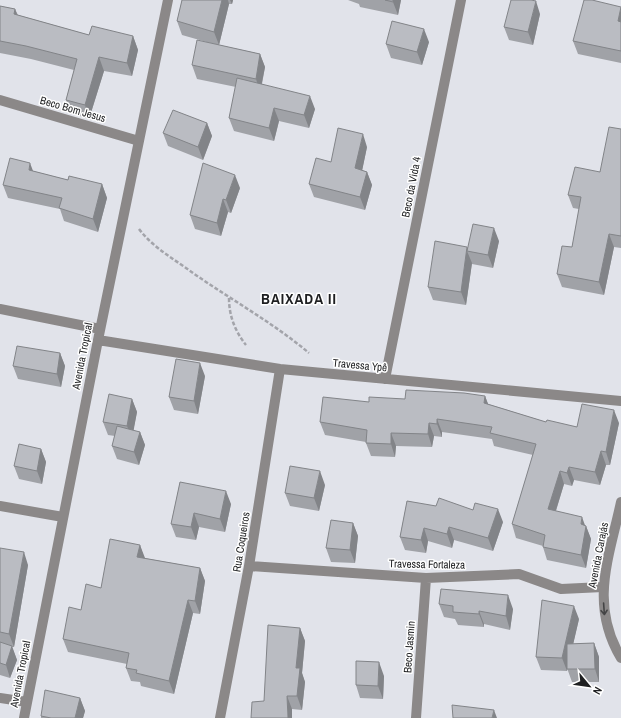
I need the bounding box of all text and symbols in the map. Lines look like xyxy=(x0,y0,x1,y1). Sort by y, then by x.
street label: Beco Bom Jesus xyxy=(39,93,108,125)
street label: Beco da Vida 4 xyxy=(398,155,424,219)
district label: BAIXADA II xyxy=(261,288,337,309)
street label: Avenida Tropical xyxy=(68,322,95,391)
street label: Travessa Ypê xyxy=(332,356,388,374)
street label: Rua Coqueiros xyxy=(229,510,253,573)
street label: Avenida Carajás xyxy=(585,521,611,590)
street label: Travessa Fortaleza xyxy=(389,556,465,572)
one-way arrow xyxy=(600,602,608,615)
street label: Beco Jasmin xyxy=(400,621,418,673)
street label: Avenida Tropical xyxy=(6,640,33,709)
north arrow xyxy=(569,666,609,706)
text: N xyxy=(590,685,605,697)

